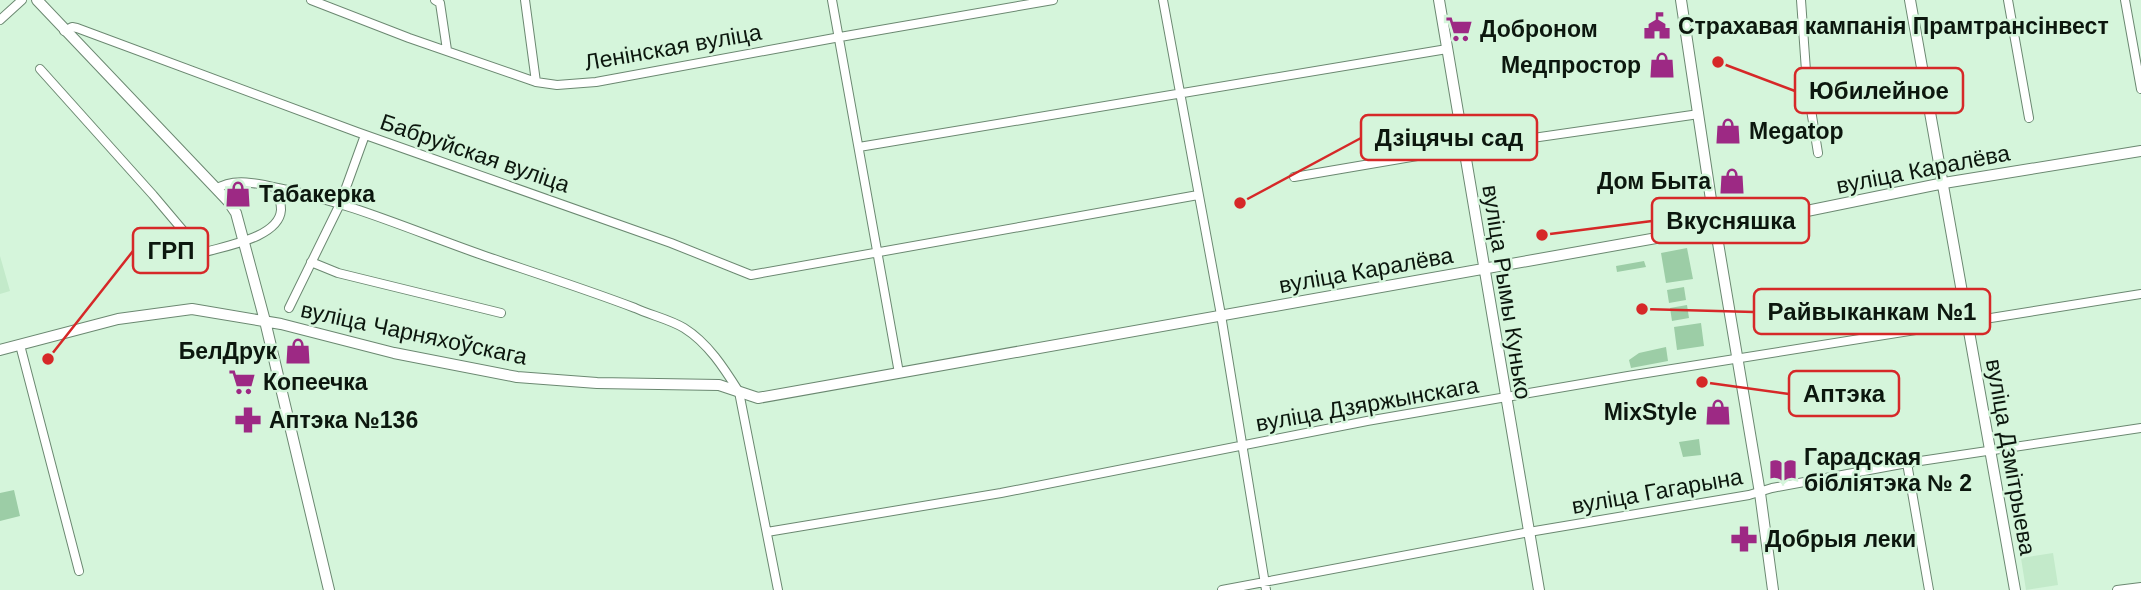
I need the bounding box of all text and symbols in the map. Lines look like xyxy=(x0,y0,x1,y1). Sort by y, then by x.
public building icon: Страхавая кампанія Прамтрансінвест xyxy=(1642,11,1672,41)
place label: Страхавая кампанія Прамтрансінвест xyxy=(1678,13,2109,39)
supermarket icon: Доброном xyxy=(1444,14,1474,44)
place label: Доброном xyxy=(1480,16,1598,42)
street label: Ленінская вуліца xyxy=(582,19,764,75)
shop icon: Медпростор xyxy=(1647,50,1677,80)
place label: Медпростор xyxy=(1501,52,1641,78)
callout: Юбилейное xyxy=(1795,68,1963,113)
text: Юбилейное xyxy=(1809,77,1949,104)
street label: Бабруйская вуліца xyxy=(377,108,573,198)
callout: Дзіцячы сад xyxy=(1361,115,1537,160)
shop icon: Megatop xyxy=(1713,116,1743,146)
place label: Megatop xyxy=(1749,118,1844,144)
text: Дзіцячы сад xyxy=(1375,124,1523,151)
street label: вуліца Каралёва xyxy=(1834,139,2012,199)
shop icon: Дом Быта xyxy=(1717,166,1747,196)
place label: Дом Быта xyxy=(1597,168,1711,194)
shop icon: Табакерка xyxy=(223,179,253,209)
place label: Табакерка xyxy=(259,181,375,207)
street label: вуліца Рымы Кунько xyxy=(1477,183,1537,401)
callout: Вкусняшка xyxy=(1652,198,1809,243)
text: Вкусняшка xyxy=(1666,207,1796,234)
callout: ГРП xyxy=(133,228,208,273)
text: ГРП xyxy=(148,237,194,264)
street label: вуліца Каралёва xyxy=(1277,242,1455,298)
callout: Райвыканкам №1 xyxy=(1754,289,1990,334)
street label: вуліца Чарняхоўскага xyxy=(298,296,530,370)
text: Райвыканкам №1 xyxy=(1768,298,1976,325)
shop icon: БелДрук xyxy=(283,336,313,366)
place label: БелДрук xyxy=(179,338,277,364)
street label: вуліца Дзмітрыева xyxy=(1981,357,2041,557)
supermarket icon: Копеечка xyxy=(227,367,257,397)
place label: Копеечка xyxy=(263,369,368,395)
callout: Аптэка xyxy=(1789,371,1899,416)
street label: вуліца Дзяржынскага xyxy=(1254,372,1481,436)
text: Аптэка xyxy=(1803,380,1886,407)
shop icon: MixStyle xyxy=(1703,397,1733,427)
place label: MixStyle xyxy=(1604,399,1697,425)
pharmacy icon: Аптэка №136 xyxy=(233,405,263,435)
place label: Аптэка №136 xyxy=(269,407,418,433)
place label: Гарадская бібліятэка № 2 xyxy=(1804,444,1972,496)
library icon: Гарадская бібліятэка № 2 xyxy=(1768,455,1798,485)
street label: вуліца Гагарына xyxy=(1570,463,1745,519)
pharmacy icon: Добрыя леки xyxy=(1729,524,1759,554)
place label: Добрыя леки xyxy=(1765,526,1916,552)

